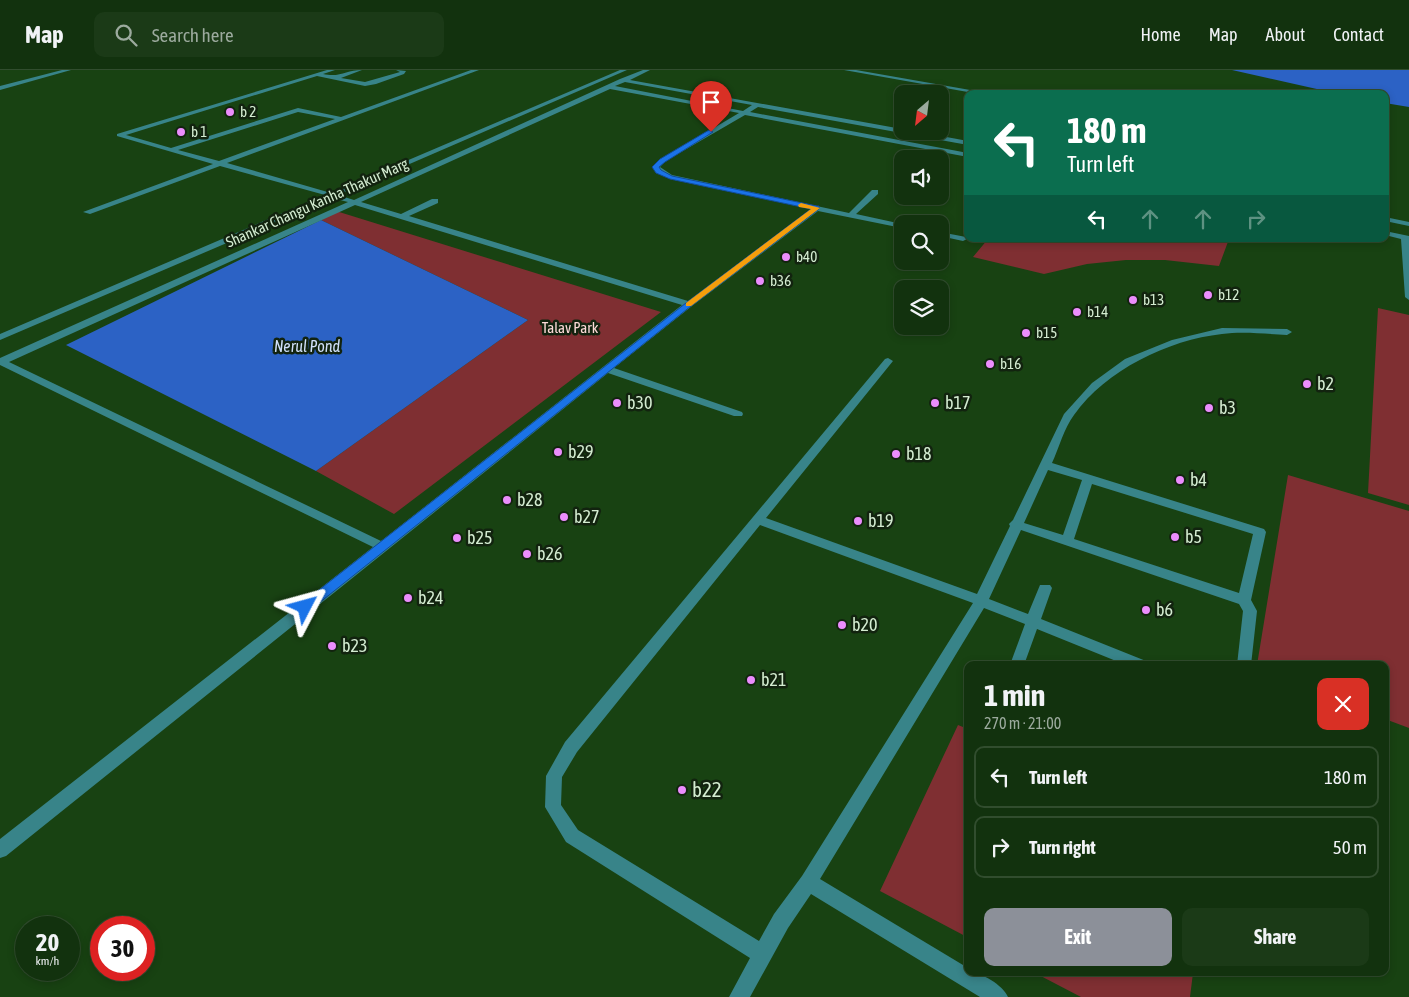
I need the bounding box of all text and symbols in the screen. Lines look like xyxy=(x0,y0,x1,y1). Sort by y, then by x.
search box xyxy=(94,12,444,57)
text: Map xyxy=(25,21,64,48)
icon: search xyxy=(112,21,140,49)
text: Search here xyxy=(152,24,234,46)
text: Home xyxy=(1141,24,1181,45)
text: Map xyxy=(1209,24,1238,45)
text: About xyxy=(1266,24,1305,45)
text: Contact xyxy=(1333,24,1384,45)
pin xyxy=(690,81,732,132)
north arrow xyxy=(894,85,949,140)
map controls xyxy=(894,85,949,335)
icon: arrive xyxy=(697,88,725,116)
place label: b 2 xyxy=(240,103,256,120)
marker: b 2 xyxy=(224,106,236,118)
icon: left xyxy=(984,110,1049,175)
text: 180 m xyxy=(1067,110,1146,150)
place label: b 1 xyxy=(191,123,207,140)
marker: b 1 xyxy=(175,126,187,138)
button: sound xyxy=(894,150,949,205)
text: Turn left xyxy=(1067,151,1134,177)
street label: Shankar Changu Kanha Thakur Marg xyxy=(223,154,411,251)
icon: left xyxy=(1083,205,1111,233)
icon: ahead xyxy=(1136,205,1164,233)
icon: ahead xyxy=(1189,205,1217,233)
icon: right xyxy=(1242,205,1270,233)
button: search xyxy=(894,215,949,270)
place label: b40 xyxy=(796,248,817,265)
marker: b40 xyxy=(780,251,792,263)
place label: b36 xyxy=(770,272,791,289)
marker: b36 xyxy=(754,275,766,287)
button: layers xyxy=(894,280,949,335)
place label: b12 xyxy=(1218,286,1239,303)
marker: b12 xyxy=(1202,289,1214,301)
place label: b13 xyxy=(1143,291,1164,308)
marker: b13 xyxy=(1127,294,1139,306)
place label: b14 xyxy=(1087,303,1108,320)
marker: b14 xyxy=(1071,306,1083,318)
park label: Talav Park xyxy=(542,319,599,336)
place label: b15 xyxy=(1036,324,1057,341)
marker: b15 xyxy=(1020,327,1032,339)
water label: Nerul Pond xyxy=(274,337,340,355)
place label: b16 xyxy=(1000,355,1021,372)
marker: b16 xyxy=(984,358,996,370)
place label: b2 xyxy=(1317,373,1334,394)
marker: b2 xyxy=(1301,378,1313,390)
place label: b30 xyxy=(627,392,652,413)
place label: b17 xyxy=(945,392,970,413)
marker: b30 xyxy=(611,397,623,409)
marker: b17 xyxy=(929,397,941,409)
place label: b3 xyxy=(1219,397,1236,418)
marker: b3 xyxy=(1203,402,1215,414)
place label: b29 xyxy=(568,441,593,462)
place label: b18 xyxy=(906,443,931,464)
marker: b29 xyxy=(552,446,564,458)
marker: b18 xyxy=(890,448,902,460)
place label: b4 xyxy=(1190,469,1207,490)
marker: b4 xyxy=(1174,474,1186,486)
place label: b28 xyxy=(517,489,542,510)
marker: b28 xyxy=(501,494,513,506)
place label: b27 xyxy=(574,506,599,527)
place label: b19 xyxy=(868,510,893,531)
marker: b27 xyxy=(558,511,570,523)
marker: b19 xyxy=(852,515,864,527)
place label: b5 xyxy=(1185,526,1202,547)
place label: b25 xyxy=(467,527,492,548)
marker: b5 xyxy=(1169,531,1181,543)
marker: b25 xyxy=(451,532,463,544)
place label: b26 xyxy=(537,543,562,564)
marker: b26 xyxy=(521,548,533,560)
position arrow xyxy=(278,580,330,632)
place label: b24 xyxy=(418,587,443,608)
marker: b24 xyxy=(402,592,414,604)
place label: b6 xyxy=(1156,599,1173,620)
marker: b6 xyxy=(1140,604,1152,616)
place label: b20 xyxy=(852,614,877,635)
marker: b20 xyxy=(836,619,848,631)
place label: b23 xyxy=(342,635,367,656)
marker: b23 xyxy=(326,640,338,652)
place label: b21 xyxy=(761,669,786,690)
marker: b21 xyxy=(745,674,757,686)
text: 1 min xyxy=(984,678,1045,712)
button: close xyxy=(1317,678,1369,730)
text: 270 m · 21:00 xyxy=(984,714,1061,732)
icon: left xyxy=(986,763,1014,791)
text: Turn left xyxy=(1029,766,1087,788)
text: 180 m xyxy=(1324,766,1367,788)
place label: b22 xyxy=(692,777,722,801)
marker: b22 xyxy=(676,784,688,796)
icon: right xyxy=(986,833,1014,861)
text: Turn right xyxy=(1029,836,1096,858)
text: 50 m xyxy=(1333,836,1367,858)
button: Exit xyxy=(984,908,1172,966)
button: Share xyxy=(1182,908,1369,966)
speed limit sign: 30 xyxy=(90,916,155,981)
text: 20 xyxy=(36,928,59,956)
text: km/h xyxy=(36,954,59,968)

